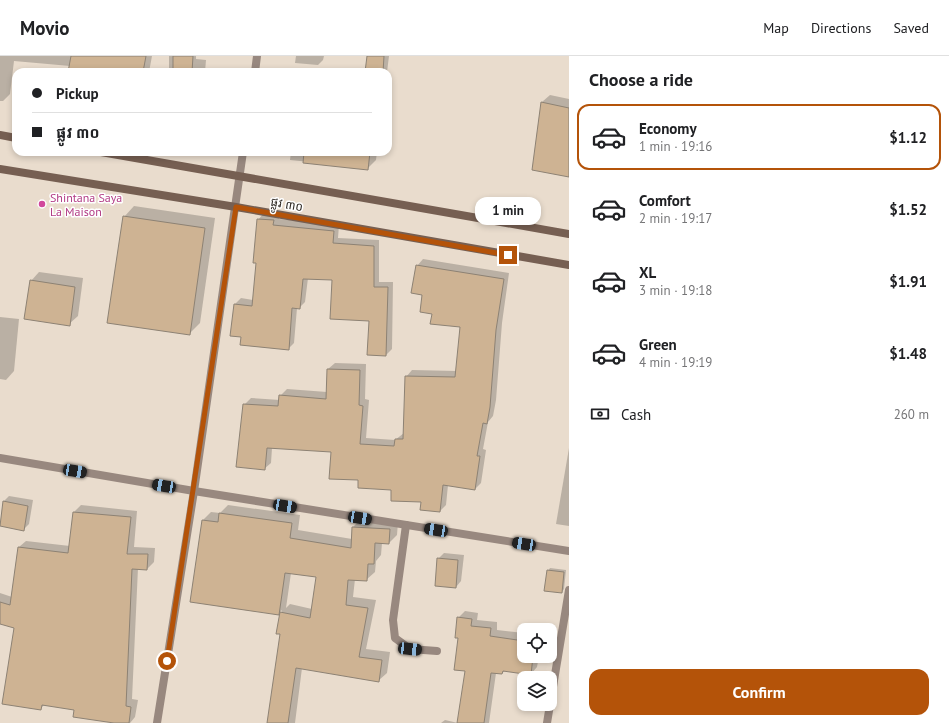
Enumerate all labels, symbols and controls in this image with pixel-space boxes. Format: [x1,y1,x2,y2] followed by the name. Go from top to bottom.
[20,16,70,40] text: Movio
[763,19,789,37] text: Map
[811,19,871,37] text: Directions
[893,19,929,37] text: Saved
[589,68,693,91] text: Choose a ride
[56,84,99,103] text: Pickup
[591,119,627,155] icon: car
[639,119,697,138] text: Economy
[56,123,100,142] text: ផ្លូវ ៣០
[889,128,927,147] text: $1.12
[639,138,712,155] text: 1 min · 19:16
[50,190,122,219] place label: Shintana Saya La Maison
[591,191,627,227] icon: car
[639,191,691,210] text: Comfort
[269,194,304,218] street label: ផ្លូវ ៣០
[475,197,541,225] callout: 1 min
[37,199,47,209] marker: Shintana Saya La Maison
[889,200,927,219] text: $1.52
[492,202,524,219] text: 1 min
[639,210,712,227] text: 2 min · 19:17
[499,246,517,264] route end
[591,263,627,299] icon: car
[639,263,656,282] text: XL
[889,272,927,291] text: $1.91
[639,282,712,299] text: 3 min · 19:18
[591,335,627,371] icon: car
[639,335,677,354] text: Green
[889,344,927,363] text: $1.48
[639,354,712,371] text: 4 min · 19:19
[589,403,611,425] icon: cash
[621,405,651,424] text: Cash
[894,406,929,423] text: 260 m
[62,463,88,479] car
[151,478,177,494] car
[272,498,298,514] car
[347,510,373,526] car
[423,522,449,538] car
[511,536,537,552] car
[517,623,557,711] map controls
[517,623,557,663] button: locate
[397,642,423,656] car
[158,652,176,670] route start
[589,669,929,715] button: Confirm
[517,671,557,711] button: layers

